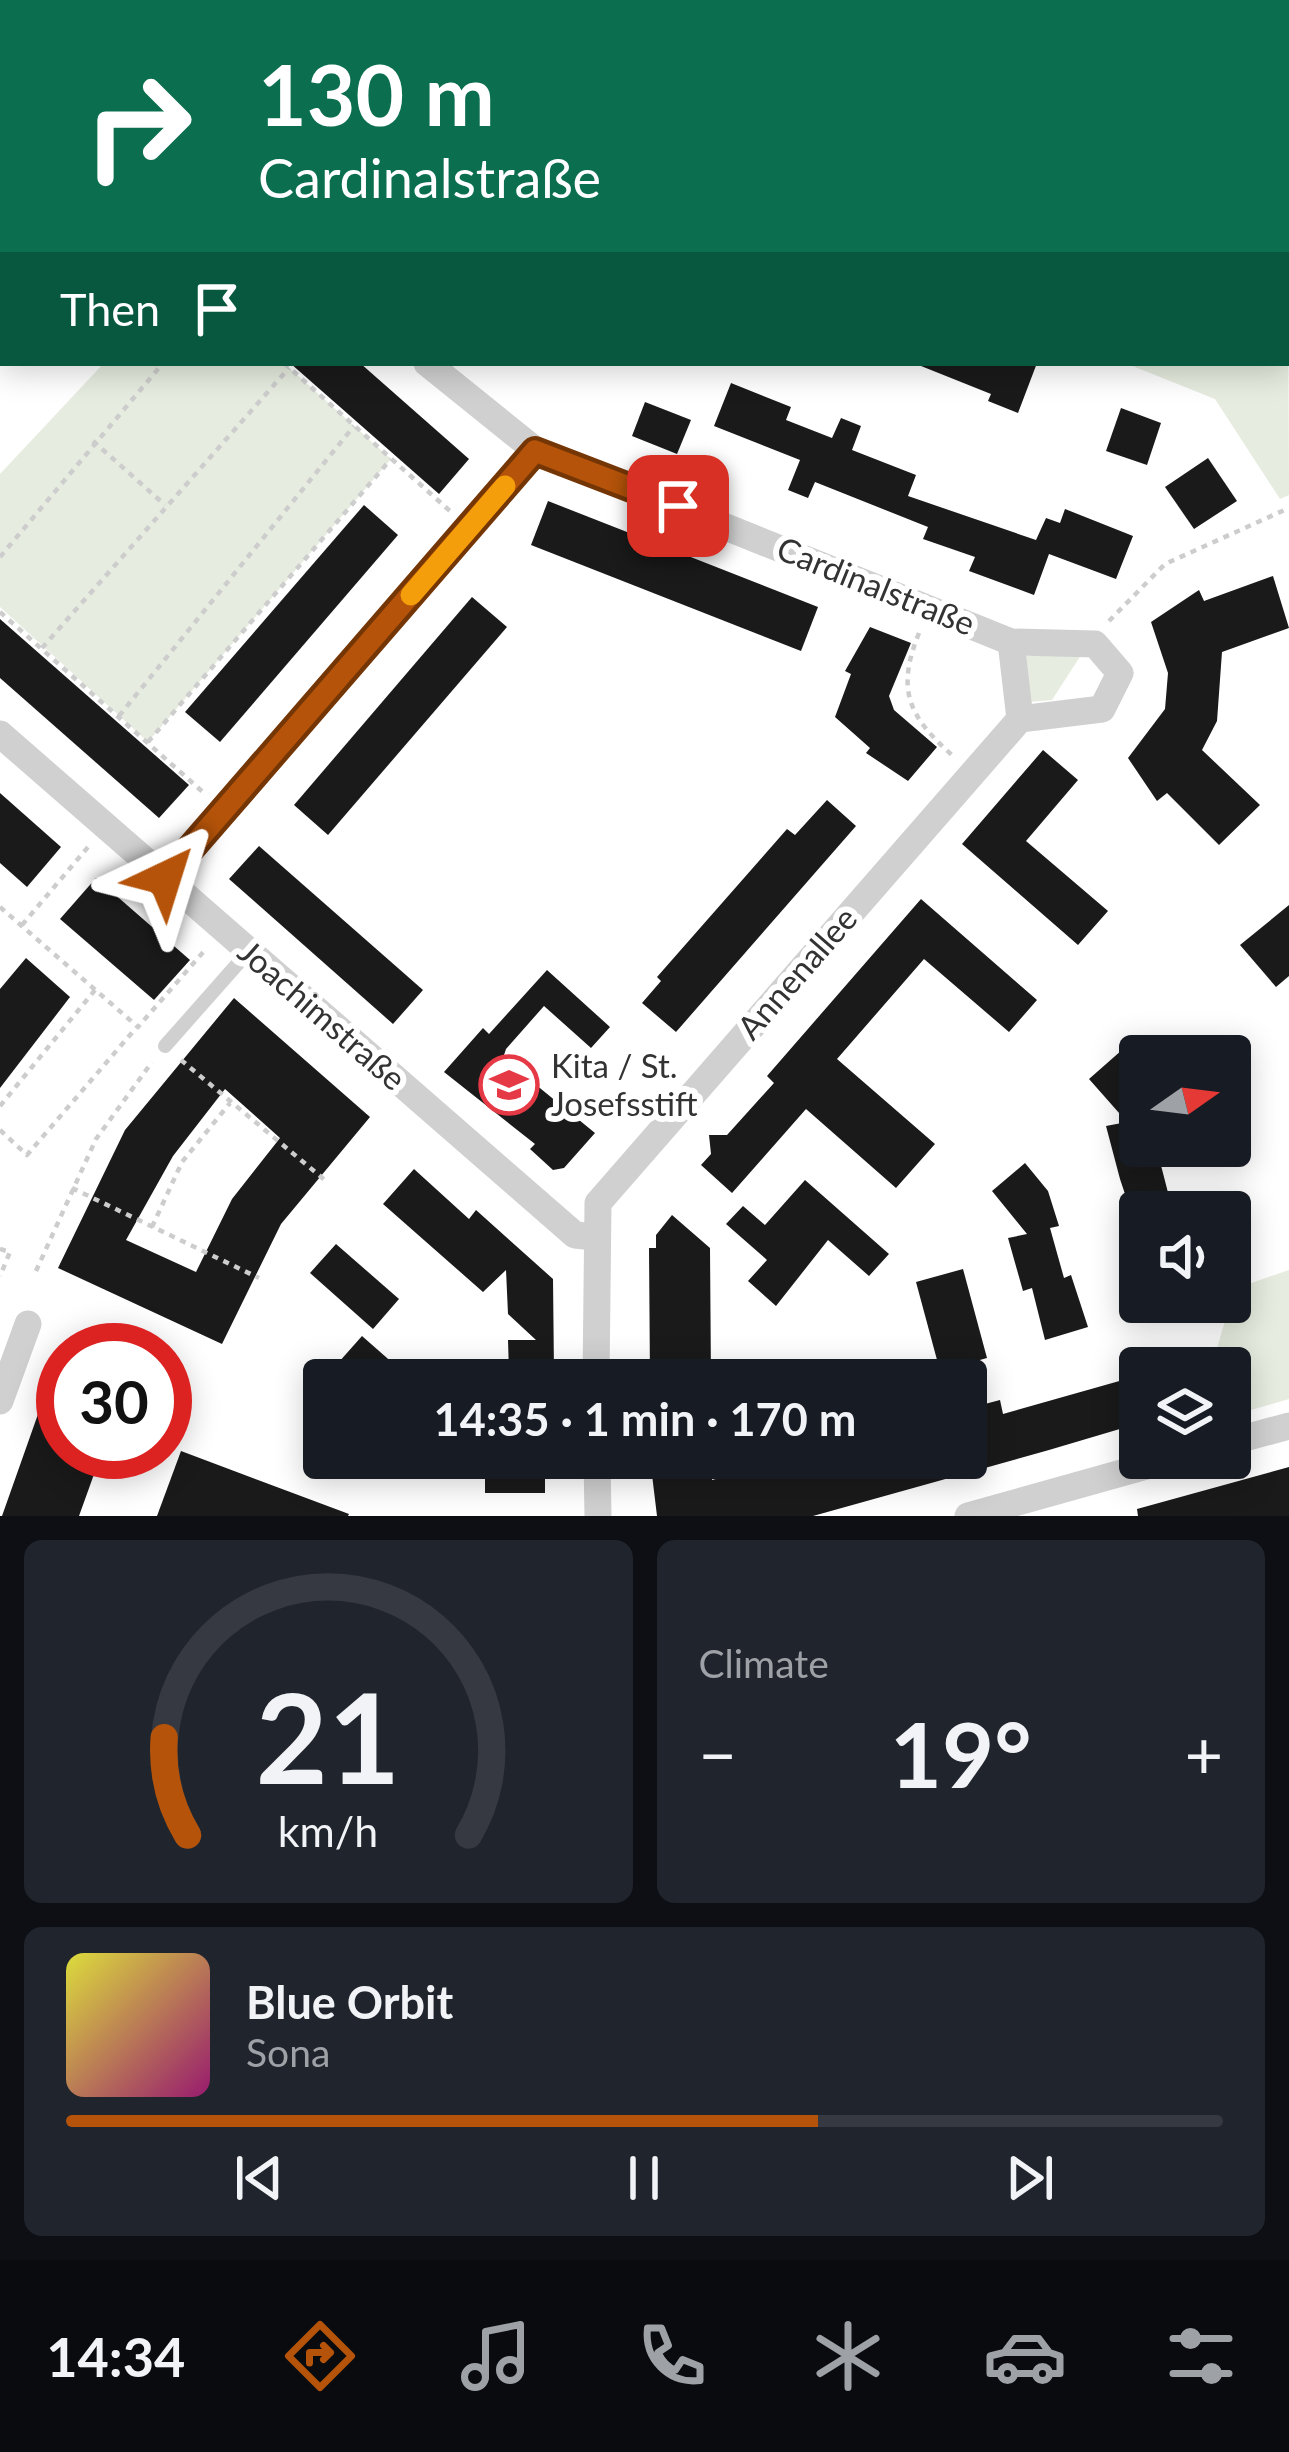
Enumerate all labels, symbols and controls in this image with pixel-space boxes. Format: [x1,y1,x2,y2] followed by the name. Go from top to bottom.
[258,43,495,144] text: 130 m
[60,48,216,204] icon: right
[258,145,601,210] text: Cardinalstraße
[184,276,250,342] icon: arrive
[60,282,160,336] text: Then
[627,455,729,557] pin
[645,473,711,539] icon: arrive
[772,527,981,643] street label: Cardinalstraße
[102,815,228,941] position arrow
[728,898,864,1047] street label: Annenallee
[231,931,414,1098] street label: Joachimstraße
[1119,1035,1251,1167] north arrow
[1119,1035,1251,1479] map controls
[551,1045,698,1123] place label: Kita / St. Josefsstift
[478,1054,540,1116] school or university icon: Kita / St. Josefsstift
[1119,1191,1251,1323] button: sound
[36,1323,192,1479] speed limit sign: 30
[1119,1347,1251,1479] button: layers
[434,1392,856,1446] text: 14:35 · 1 min · 170 m
[699,1640,829,1686] text: Climate
[256,1661,401,1811] text: 21
[890,1699,1032,1807] text: 19°
[699,1714,737,1793] text: −
[1185,1714,1223,1793] text: +
[278,1804,378,1855] text: km/h
[246,1975,453,2029] text: Blue Orbit
[246,2029,330,2075] text: Sona
[226,2145,292,2211] icon: previous
[611,2145,677,2211] icon: pause
[997,2145,1063,2211] icon: next
[278,2314,362,2398] icon: directions
[454,2314,538,2398] icon: music
[630,2314,714,2398] icon: phone
[806,2314,890,2398] icon: climate
[983,2314,1067,2398] icon: car
[1159,2314,1243,2398] icon: filters
[46,2324,185,2389] text: 14:34

